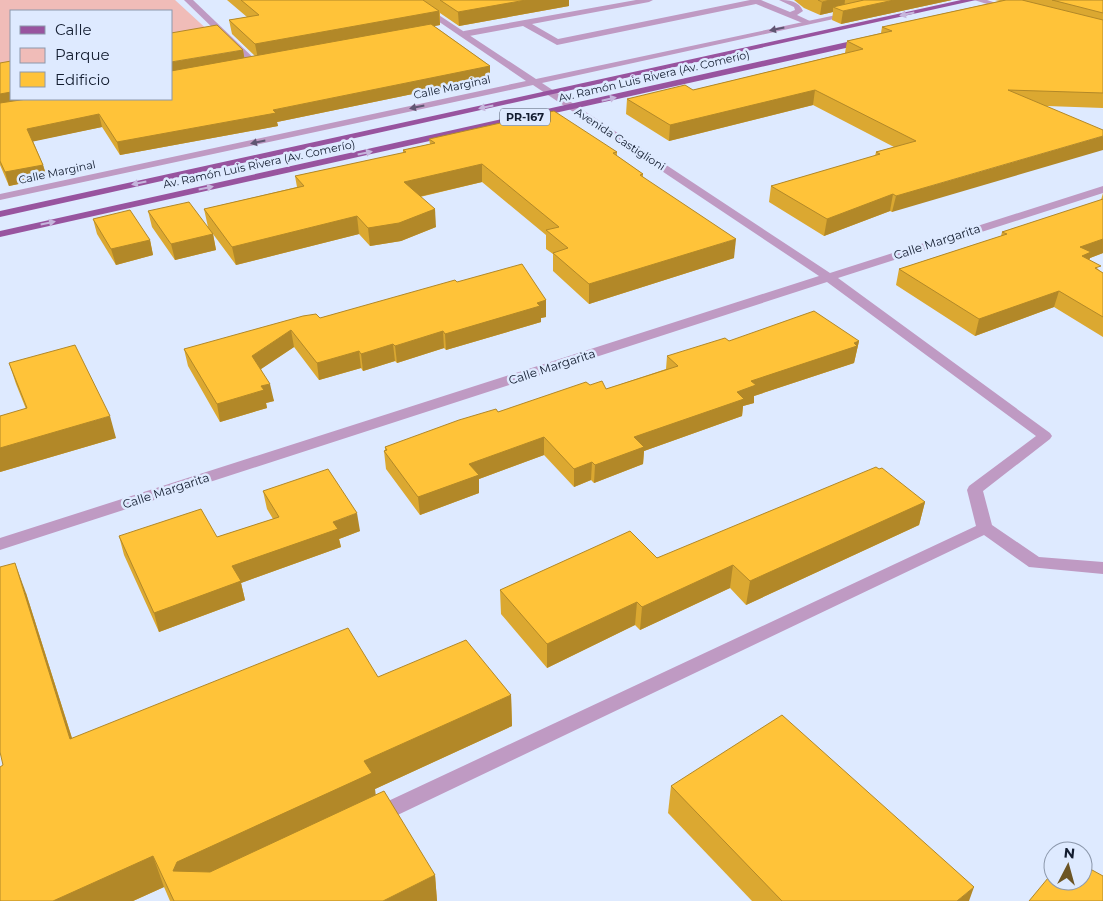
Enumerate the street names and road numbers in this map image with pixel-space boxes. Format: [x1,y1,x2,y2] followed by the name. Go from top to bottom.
[557,47,751,105] street label: Av. Ramón Luis Rivera (Av. Comerío)
[412,72,492,102] street label: Calle Marginal
[572,105,668,173] street label: Avenida Castiglioni
[500,108,550,125] road number: PR-167
[162,137,356,191] street label: Av. Ramón Luis Rivera (Av. Comerío)
[17,157,97,187] street label: Calle Marginal
[892,220,982,263] street label: Calle Margarita
[507,345,597,388] street label: Calle Margarita
[121,469,211,512] street label: Calle Margarita

